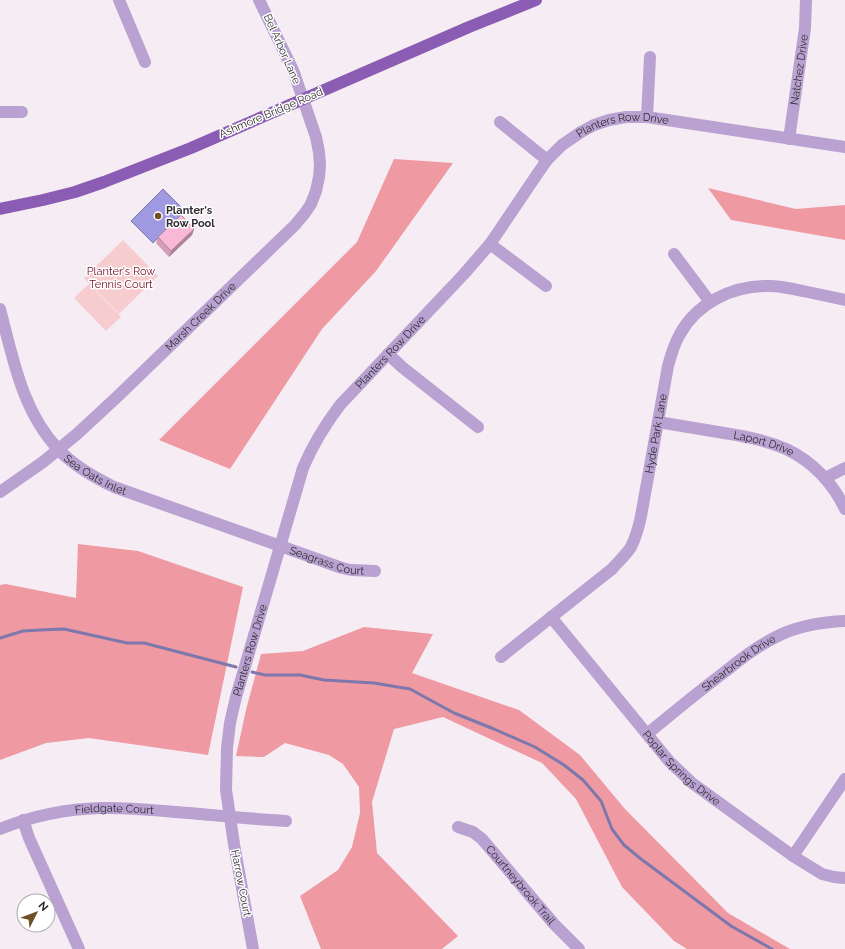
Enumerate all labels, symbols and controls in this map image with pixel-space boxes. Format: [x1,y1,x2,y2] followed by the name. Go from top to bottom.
[261,12,303,86] street label: Bel Arbor Lane
[787,33,811,106] street label: Natchez Drive
[217,85,325,141] street label: Ashmore Bridge Road
[574,111,670,140] street label: Planters Row Drive
[166,204,215,230] place label: Planter's Row Pool
[153,211,163,221] marker: Planter's Row Pool
[87,265,155,291] park label: Planter's Row Tennis Court
[162,279,239,353] street label: Marsh Creek Drive
[353,313,428,391] street label: Planters Row Drive
[642,392,669,475] street label: Hyde Park Lane
[733,428,797,459] street label: Laport Drive
[61,451,129,498] street label: Sea Oats Inlet
[288,543,365,577] street label: Seagrass Court
[230,602,269,698] street label: Planters Row Drive
[699,632,778,694] street label: Shearbrook Drive
[640,728,723,808] street label: Poplar Springs Drive
[74,801,155,817] street label: Fieldgate Court
[483,842,558,927] street label: Courtneybrook Trail
[228,849,254,918] street label: Harrow Court
[16,893,56,933] north arrow
[35,899,51,914] text: N

